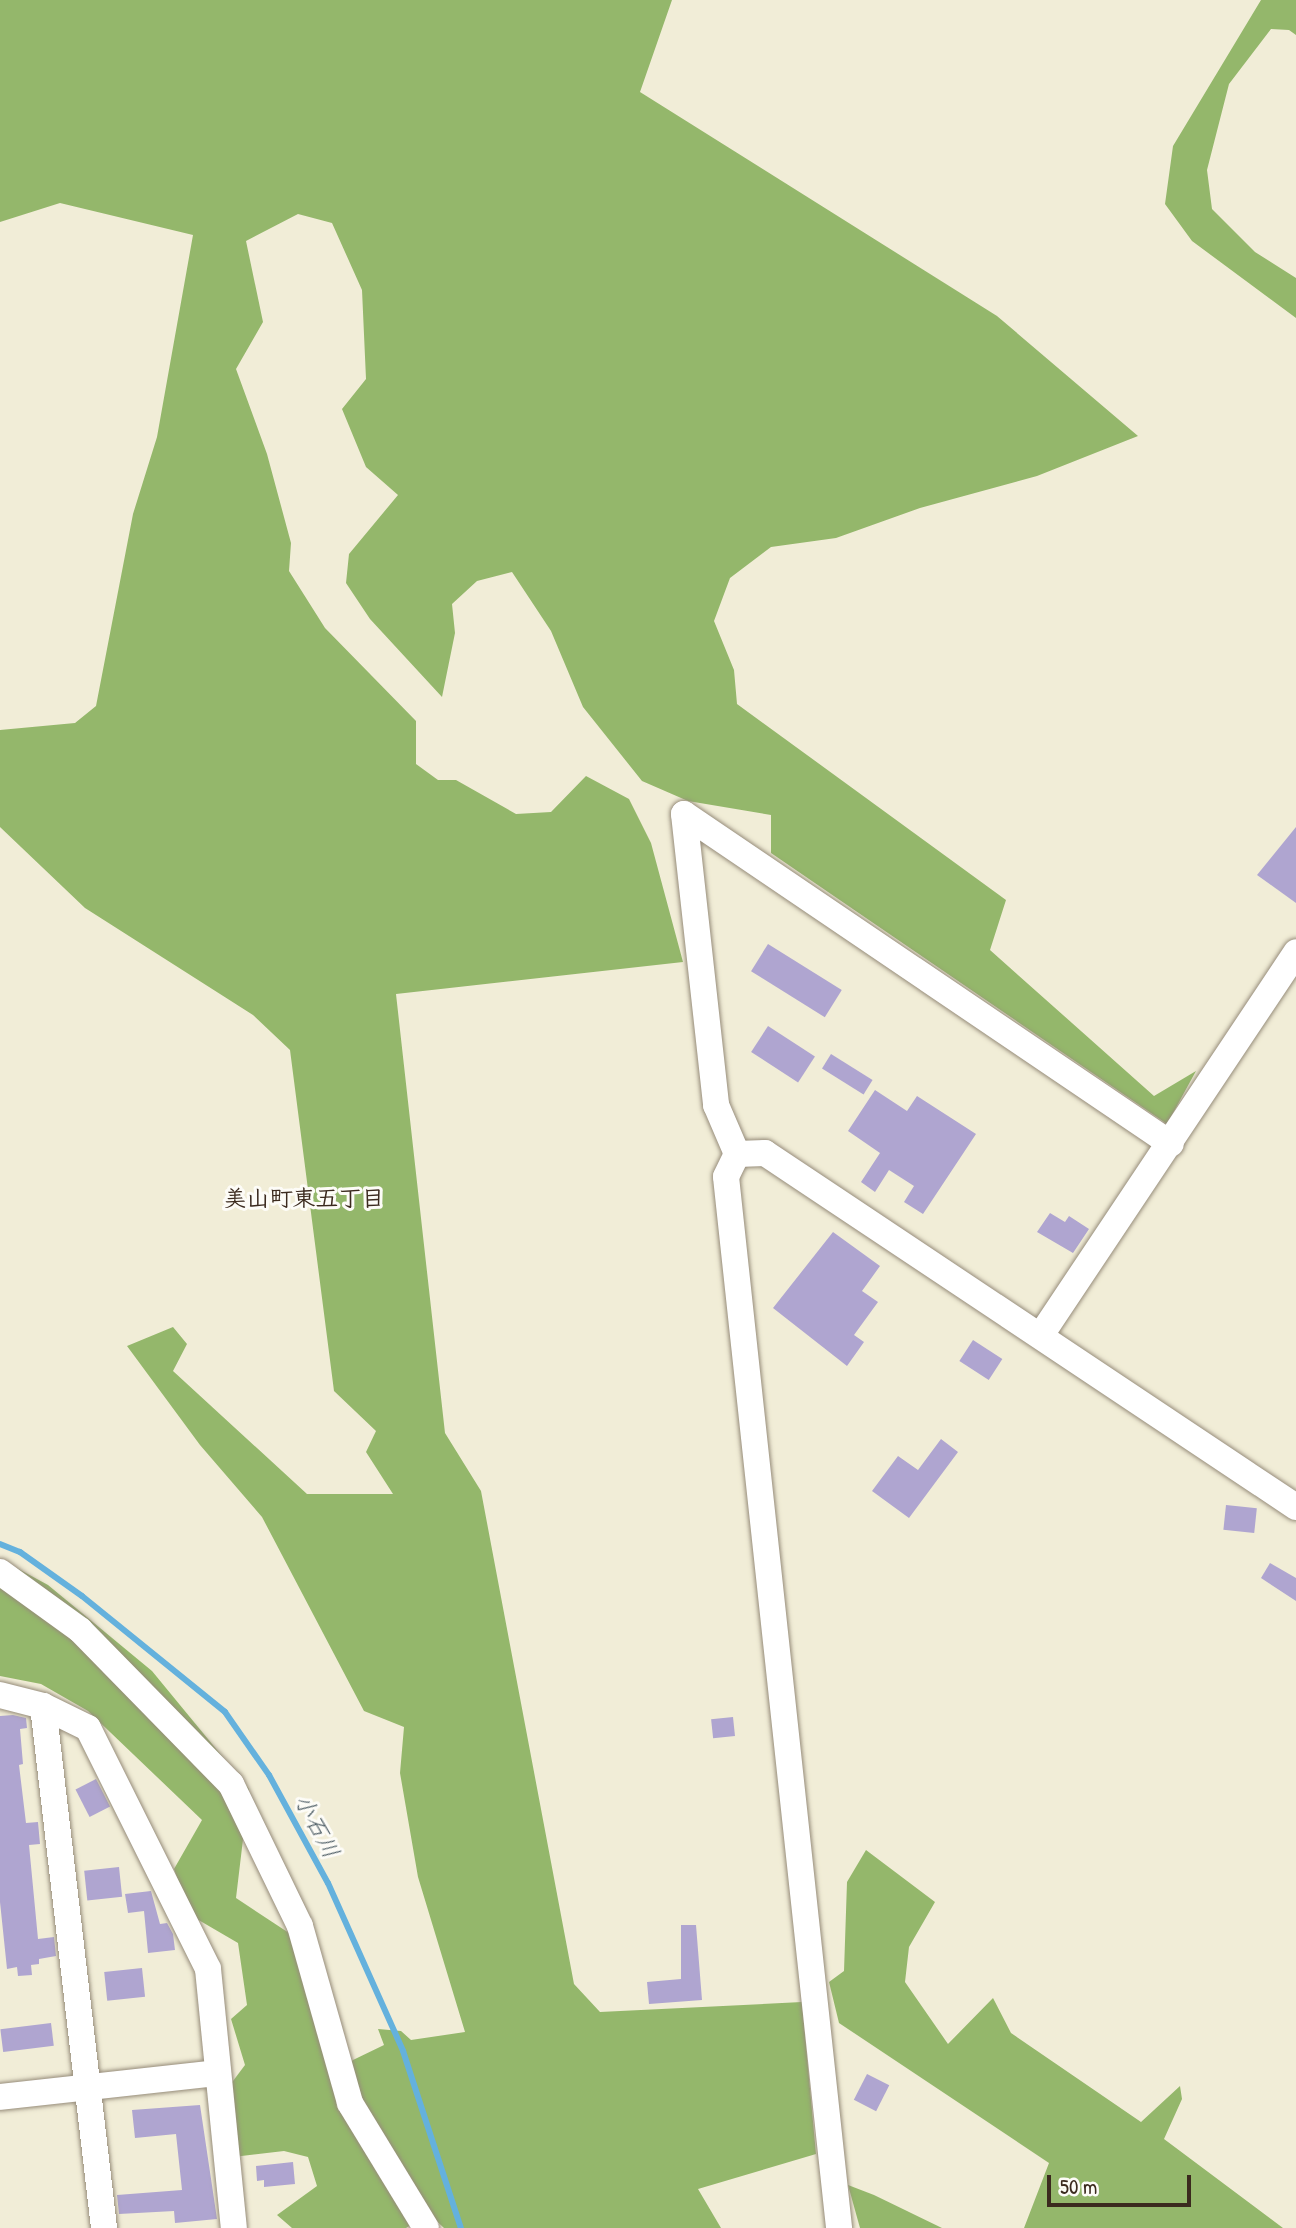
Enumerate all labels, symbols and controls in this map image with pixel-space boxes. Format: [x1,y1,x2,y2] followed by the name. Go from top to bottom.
[224,1184,384,1212] district label: 美山町東五丁目
[289,1789,345,1863] water label: 小石川
[1051,2162,1194,2206] scale bar
[1060,2172,1097,2201] text: 50 m

